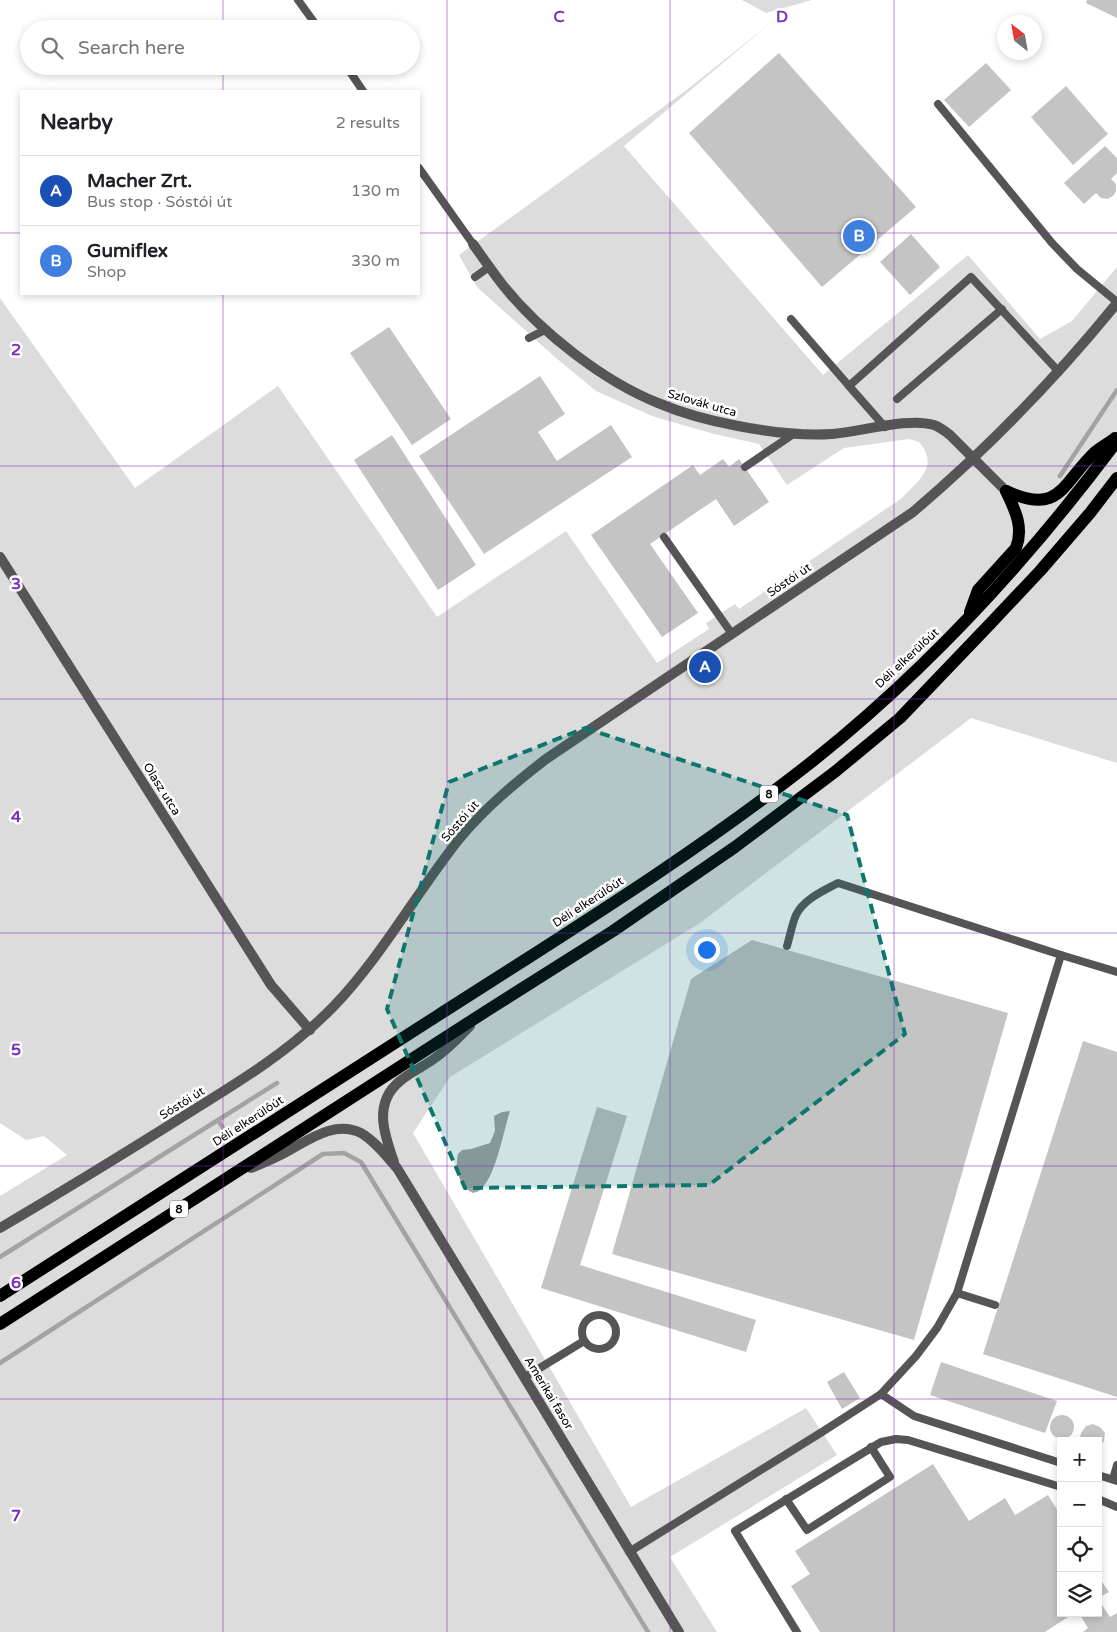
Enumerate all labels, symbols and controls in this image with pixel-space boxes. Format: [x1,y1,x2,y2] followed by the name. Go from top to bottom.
[553,7,565,27] text: C
[776,7,788,27] text: D
[997,15,1042,60] north arrow
[20,20,420,75] search box
[38,34,66,62] icon: search
[78,37,185,59] text: Search here
[40,110,113,135] text: Nearby
[336,113,400,133] text: 2 results
[87,170,192,192] text: Macher Zrt.
[50,181,62,201] text: A
[351,181,400,201] text: 130 m
[87,192,232,212] text: Bus stop · Sóstói út
[843,217,875,255] pin: B
[87,240,168,262] text: Gumiflex
[50,251,62,271] text: B
[351,251,400,271] text: 330 m
[87,262,126,282] text: Shop
[11,340,21,360] text: 2
[666,386,738,420] street label: Szlovák utca
[764,560,814,600] street label: Sóstói út
[11,574,21,594] text: 3
[872,625,942,691] street label: Déli elkerülőút
[689,648,721,686] pin: A
[140,760,184,818] street label: Olasz utca
[760,786,778,802] road number: 8
[438,797,482,845] street label: Sóstói út
[11,807,21,827] text: 4
[550,874,626,930] street label: Déli elkerülőút
[694,937,720,963] your location
[11,1040,21,1060] text: 5
[157,1084,207,1122] street label: Sóstói út
[210,1093,286,1149] street label: Déli elkerülőút
[170,1200,188,1218] road number: 8
[11,1273,21,1293] text: 6
[522,1354,576,1432] street label: Amerikai fasor
[1057,1437,1102,1617] map controls
[1057,1437,1102,1482] button: +
[1057,1482,1102,1527] button: −
[11,1506,21,1526] text: 7
[1057,1527,1102,1572] button: locate
[1057,1572,1102,1617] button: layers

